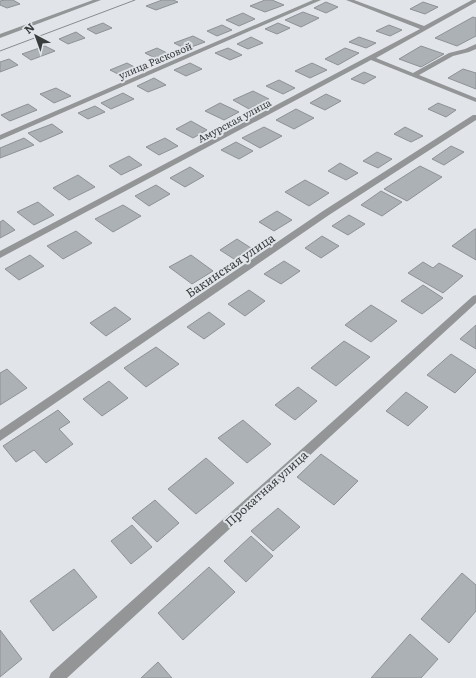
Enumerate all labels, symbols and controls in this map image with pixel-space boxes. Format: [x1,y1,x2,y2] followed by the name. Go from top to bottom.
[16,16,56,56] north arrow
[20,19,38,37] text: N
[116,38,194,82] street label: улица Расковой
[195,94,274,146] street label: Амурская улица
[182,228,279,302] street label: Бакинская улица
[221,445,312,530] street label: Прокатная улица

